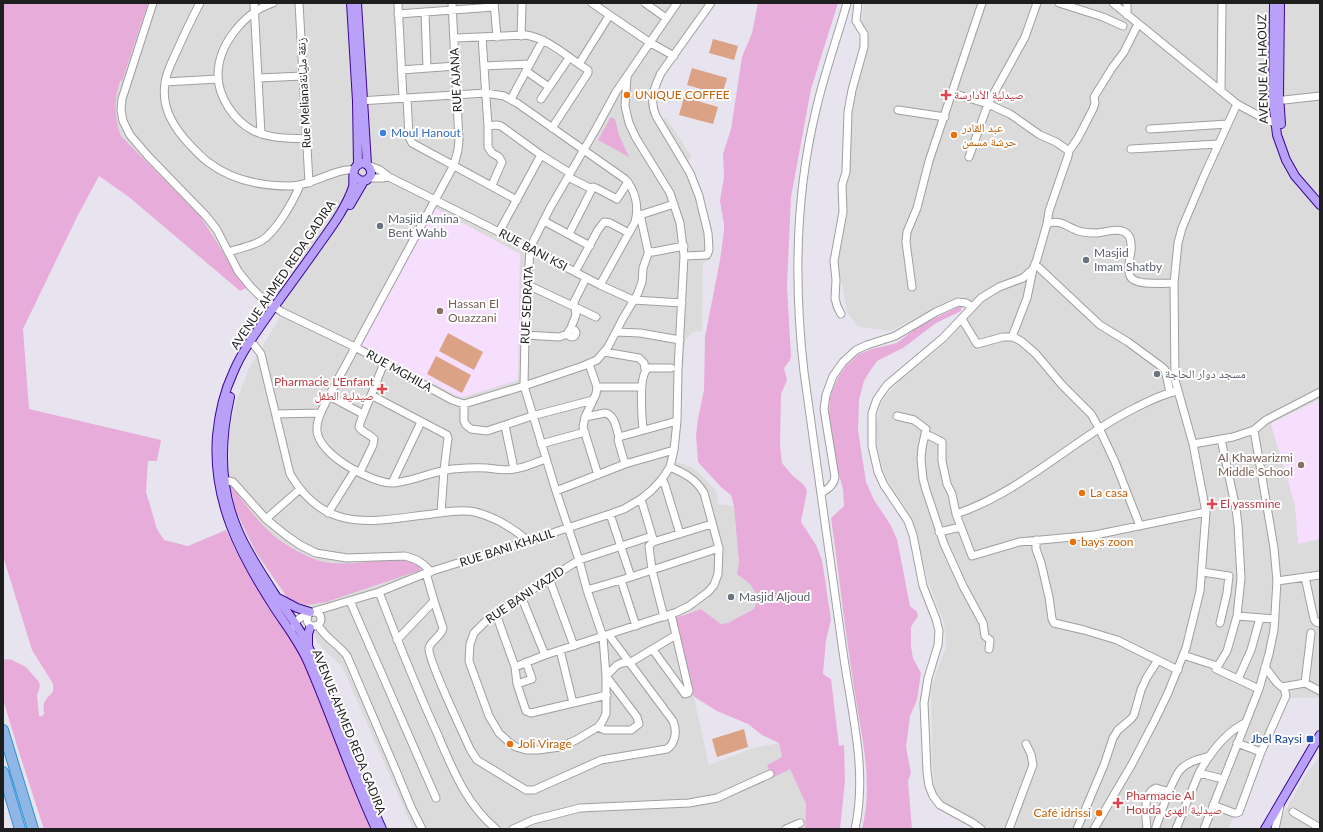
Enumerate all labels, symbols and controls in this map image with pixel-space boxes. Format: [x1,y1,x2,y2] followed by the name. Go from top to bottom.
[1254,14,1271,124] street label: AVENUE AL HAOUZ
[293,37,314,149] street label: Rue Melianaزنقة مليانة
[446,47,465,113] street label: RUE AJANA
[635,87,730,102] place label: UNIQUE COFFEE
[954,87,1024,102] place label: صيدلية الأدارسة
[622,90,632,100] marker: UNIQUE COFFEE
[941,90,951,100] marker: صيدلية الأدارسة
[961,120,1017,149] place label: عبد القادر حرشة مسمن
[391,125,461,140] place label: Moul Hanout
[378,128,388,138] marker: Moul Hanout
[949,130,959,140] marker: عبد القادر حرشة مسمن
[227,197,339,352] street label: AVENUE AHMED REDA GADIRA
[388,211,459,240] place label: Masjid Amina Bent Wahb
[375,221,385,231] marker: Masjid Amina Bent Wahb
[496,225,570,274] street label: RUE BANI KSI
[1094,245,1163,274] place label: Masjid Imam Shatby
[1081,255,1091,265] marker: Masjid Imam Shatby
[517,265,536,344] street label: RUE SEDRATA
[448,296,499,325] place label: Hassan El Ouazzani
[435,306,445,316] marker: Hassan El Ouazzani
[364,346,436,395] street label: RUE MGHILA
[1165,366,1246,381] place label: مسجد دوار الحاجة
[1152,369,1162,379] marker: مسجد دوار الحاجة
[274,374,375,403] place label: Pharmacie L'Enfant صيدلية الطفل
[377,384,387,394] marker: Pharmacie L'Enfant صيدلية الطفل
[1218,450,1293,479] place label: Al Khawarizmi Middle School
[1296,460,1306,470] marker: Al Khawarizmi Middle School
[1090,485,1128,500] place label: La casa
[1077,488,1087,498] marker: La casa
[1220,496,1281,511] place label: El yassmine
[1207,499,1217,509] marker: El yassmine
[458,525,556,570] street label: RUE BANI KHALIL
[1081,534,1134,549] place label: bays zoon
[1068,537,1078,547] marker: bays zoon
[483,563,567,626] street label: RUE BANI YAZID
[739,589,810,604] place label: Masjid Aljoud
[726,592,736,602] marker: Masjid Aljoud
[309,647,390,817] street label: AVENUE AHMED REDA GADIRA
[1251,731,1302,746] place label: Jbel Raysi
[1305,734,1315,744] marker: Jbel Raysi
[518,736,572,751] place label: Joli Virage
[505,739,515,749] marker: Joli Virage
[1126,788,1222,817] place label: Pharmacie Al Houda صيدلية الهدى
[1113,798,1123,808] marker: Pharmacie Al Houda صيدلية الهدى
[1034,805,1091,820] place label: Café idrissi
[1094,808,1104,818] marker: Café idrissi

